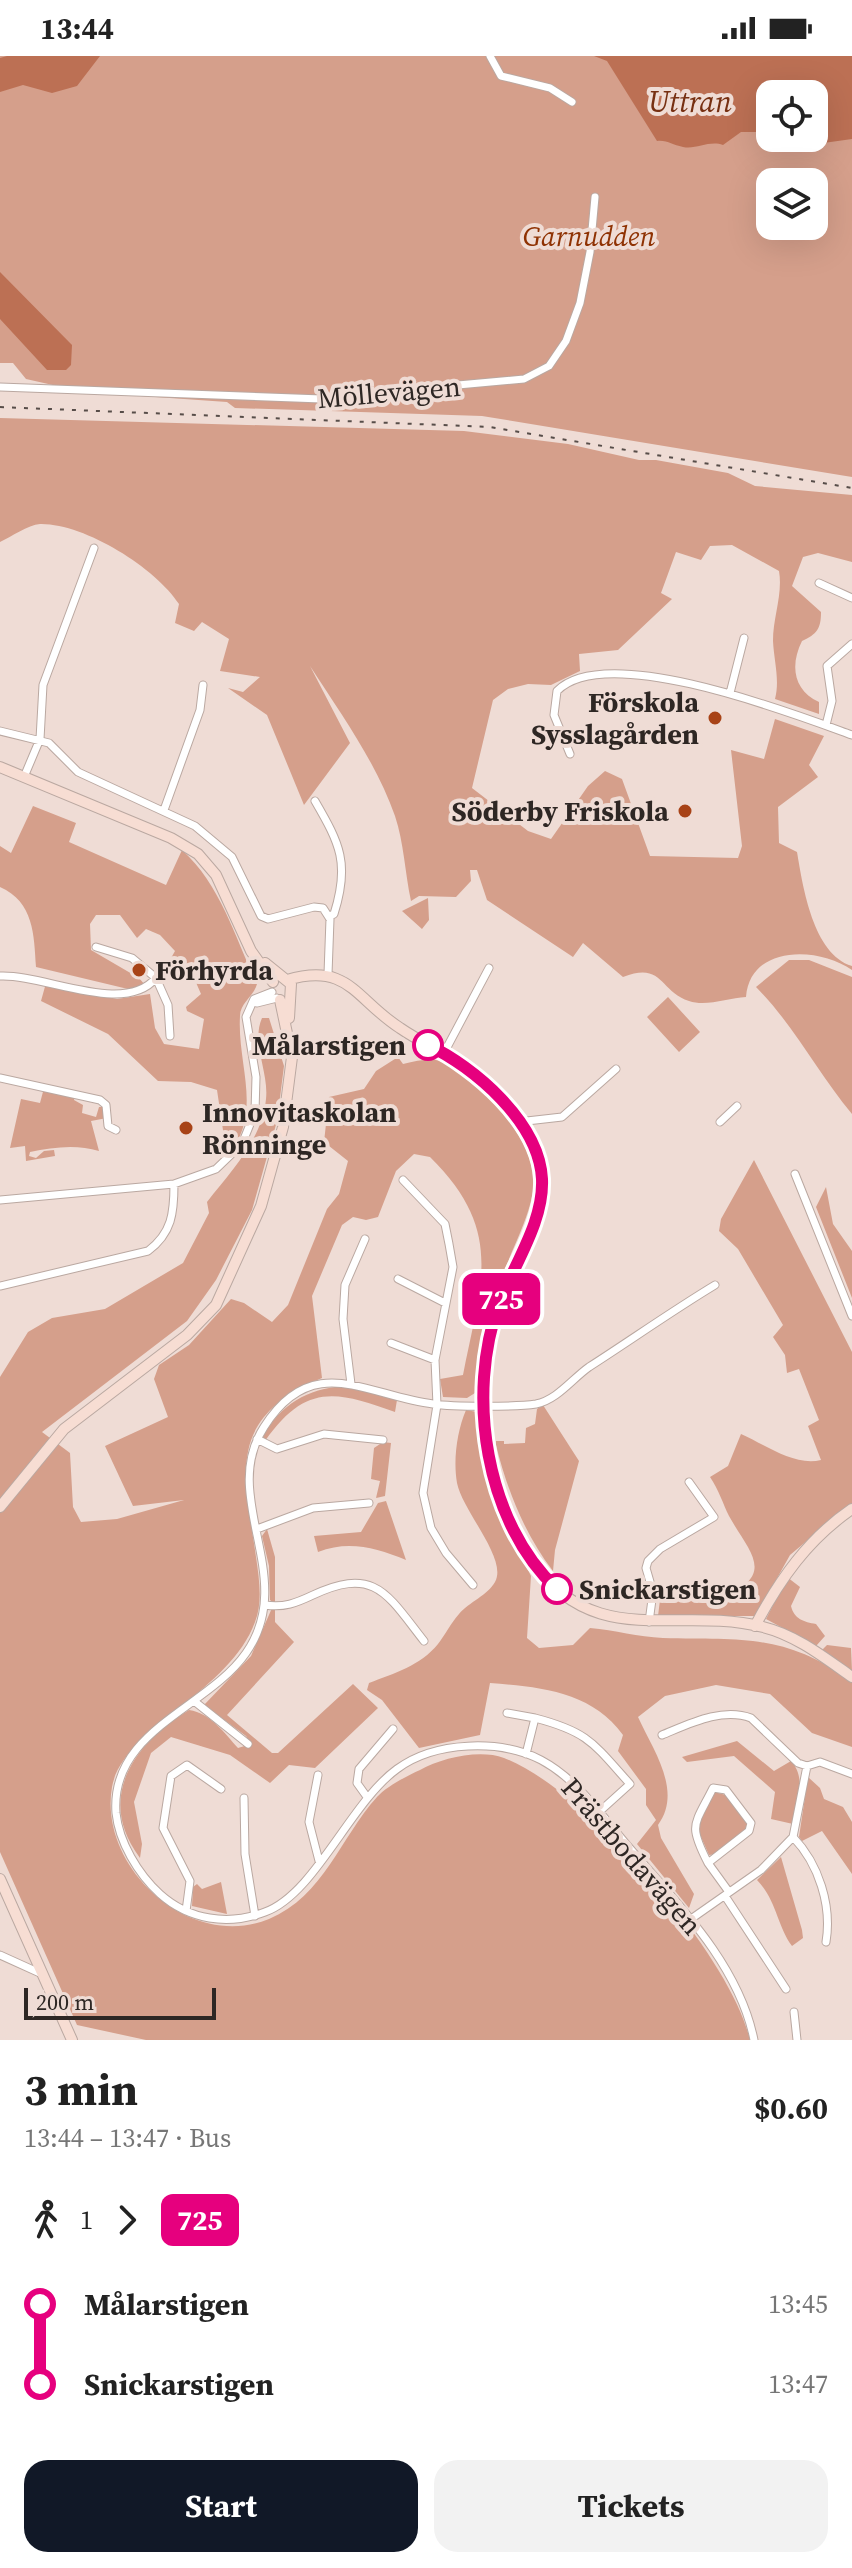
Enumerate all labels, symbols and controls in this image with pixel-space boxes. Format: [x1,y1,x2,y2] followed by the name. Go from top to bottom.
[40,8,114,49] text: 13:44
[756,80,828,240] map controls
[756,80,828,152] button: locate
[648,81,732,122] water label: Uttran
[756,168,828,240] button: layers
[523,217,655,255] park label: Garnudden
[316,367,462,417] street label: Möllevägen
[531,683,699,753] place label: Förskola Sysslagården
[706,709,724,727] marker: Förskola Sysslagården
[452,792,669,830] place label: Söderby Friskola
[676,802,694,820] marker: Söderby Friskola
[155,951,273,989] place label: Förhyrda
[130,961,148,979] marker: Förhyrda
[252,1026,406,1064] place label: Målarstigen
[413,1030,443,1060] marker: Målarstigen
[202,1093,397,1163] place label: Innovitaskolan Rönninge
[177,1119,195,1137] marker: Innovitaskolan Rönninge
[455,1273,547,1325] line badge: 725
[478,1280,524,1318] text: 725
[579,1570,756,1608] place label: Snickarstigen
[542,1574,572,1604] marker: Snickarstigen
[553,1769,711,1943] street label: Prästbodavägen
[24,1984,216,2020] scale bar
[36,1987,94,2017] text: 200 m
[24,2059,138,2120] text: 3 min
[754,2088,828,2129] text: $0.60
[24,2120,231,2156] text: 13:44 – 13:47 · Bus
[24,2198,68,2242] icon: walk
[105,2198,149,2242] icon: forward
[177,2201,223,2239] text: 725
[80,2202,93,2238] text: 1
[84,2284,249,2325] text: Målarstigen
[768,2286,828,2322] text: 13:45
[84,2364,274,2405] text: Snickarstigen
[768,2366,828,2402] text: 13:47
[24,2460,418,2552] button: Start
[434,2460,828,2552] button: Tickets

